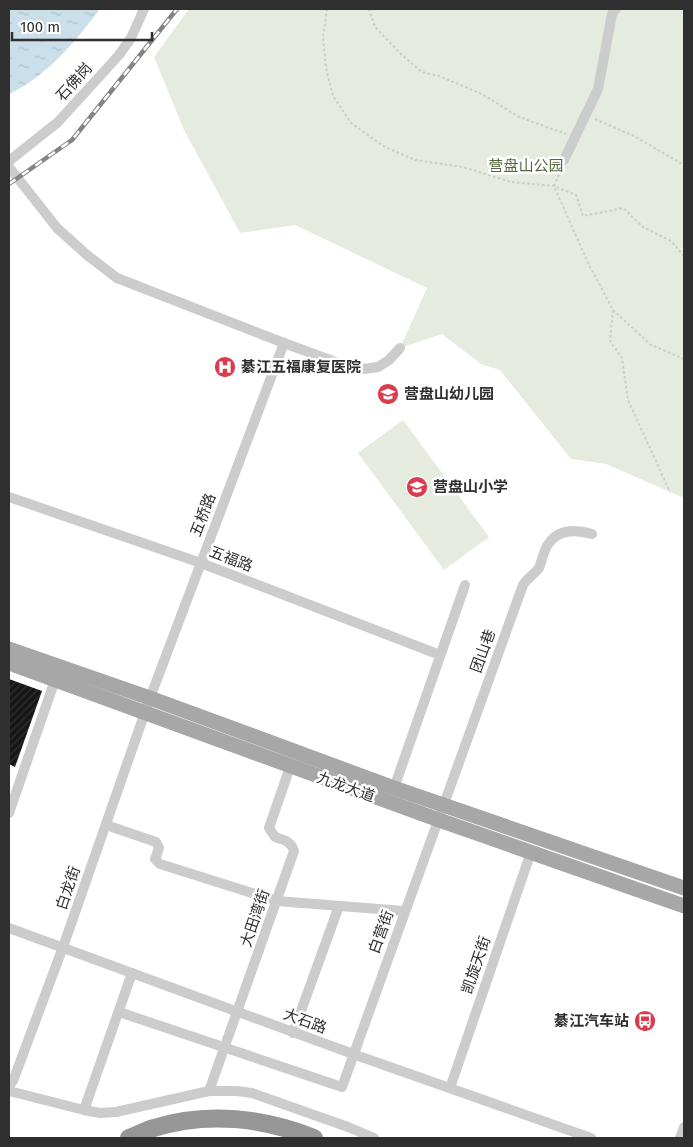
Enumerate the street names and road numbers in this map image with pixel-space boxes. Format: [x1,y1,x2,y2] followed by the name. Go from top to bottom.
[52,59,96,105] street label: 石佛岗
[187,491,219,539] street label: 五桥路
[207,543,255,575] street label: 五福路
[467,627,499,675] street label: 团山巷
[315,768,377,806] street label: 九龙大道
[52,864,84,912] street label: 白龙街
[237,887,273,949] street label: 大田湾街
[365,908,397,956] street label: 白营街
[458,934,494,996] street label: 凯旋天街
[281,1005,329,1037] street label: 大石路

